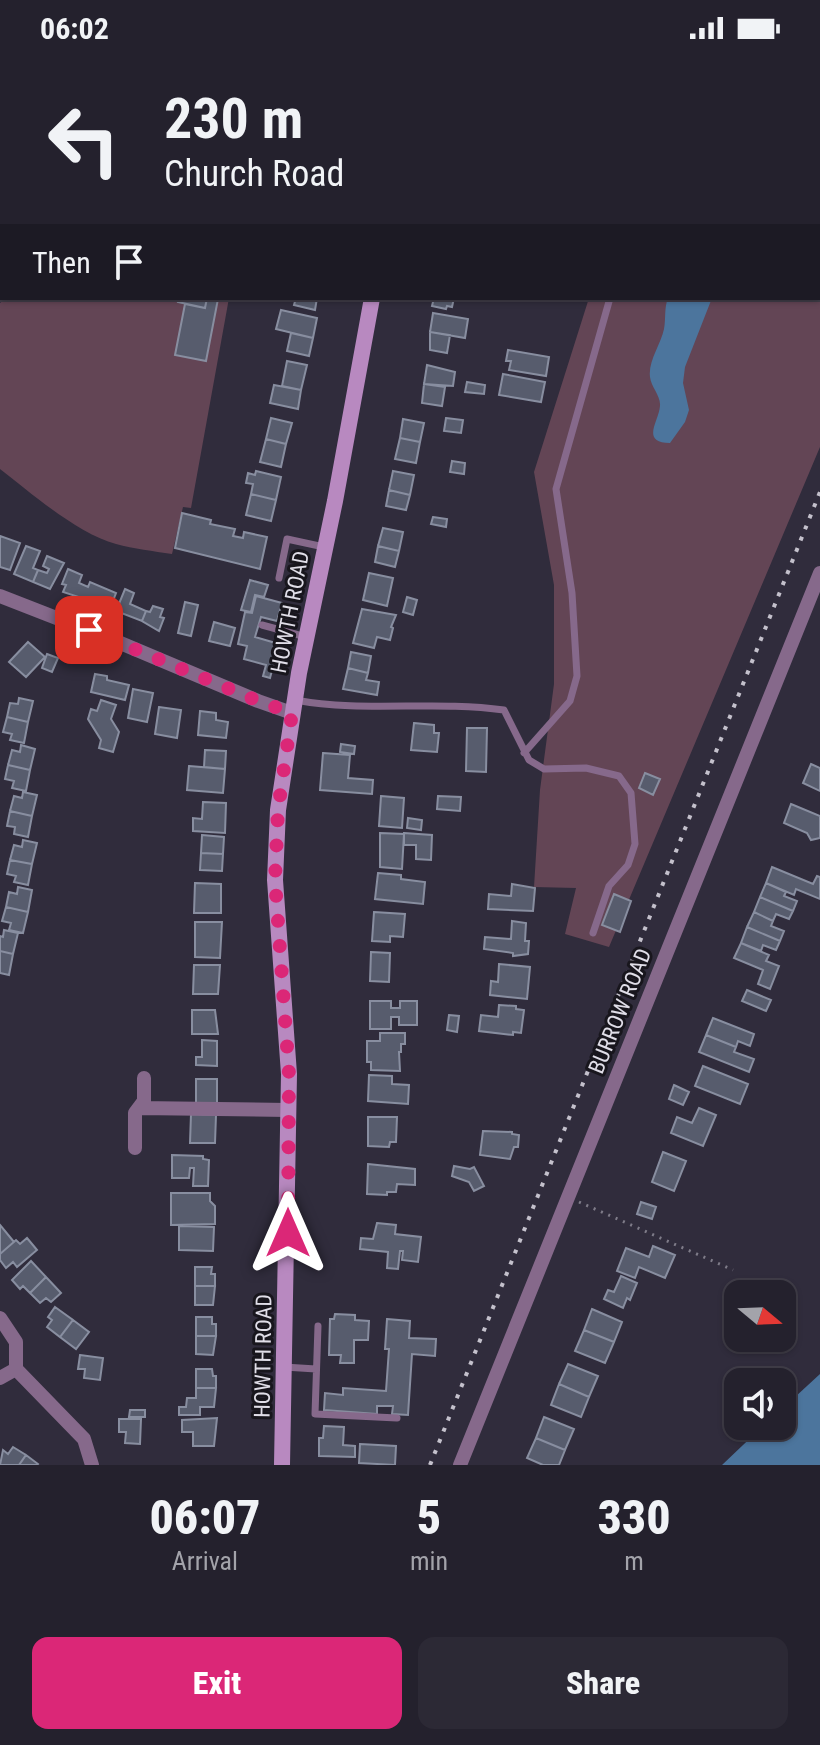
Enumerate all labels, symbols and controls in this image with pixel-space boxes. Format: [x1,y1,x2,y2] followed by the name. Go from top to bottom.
[40,11,109,46] text: 06:02
[164,86,303,152] text: 230 m
[32,88,136,192] icon: left
[164,153,344,195] text: Church Road
[107,240,151,284] icon: arrive
[32,245,91,280] text: Then
[266,549,314,675] street label: HOWTH ROAD
[55,596,123,664] pin
[67,608,111,652] icon: arrive
[584,945,656,1077] street label: BURROW ROAD
[246,1191,330,1275] position arrow
[724,1280,796,1352] north arrow
[724,1280,796,1440] map controls
[249,1294,277,1418] street label: HOWTH ROAD
[724,1368,796,1440] button: sound
[149,1489,261,1546] text: 06:07
[417,1489,441,1546] text: 5
[597,1489,671,1546] text: 330
[172,1546,238,1576] text: Arrival
[410,1546,448,1576] text: min
[624,1546,644,1576] text: m
[32,1637,402,1729] button: Exit
[418,1637,788,1729] button: Share

